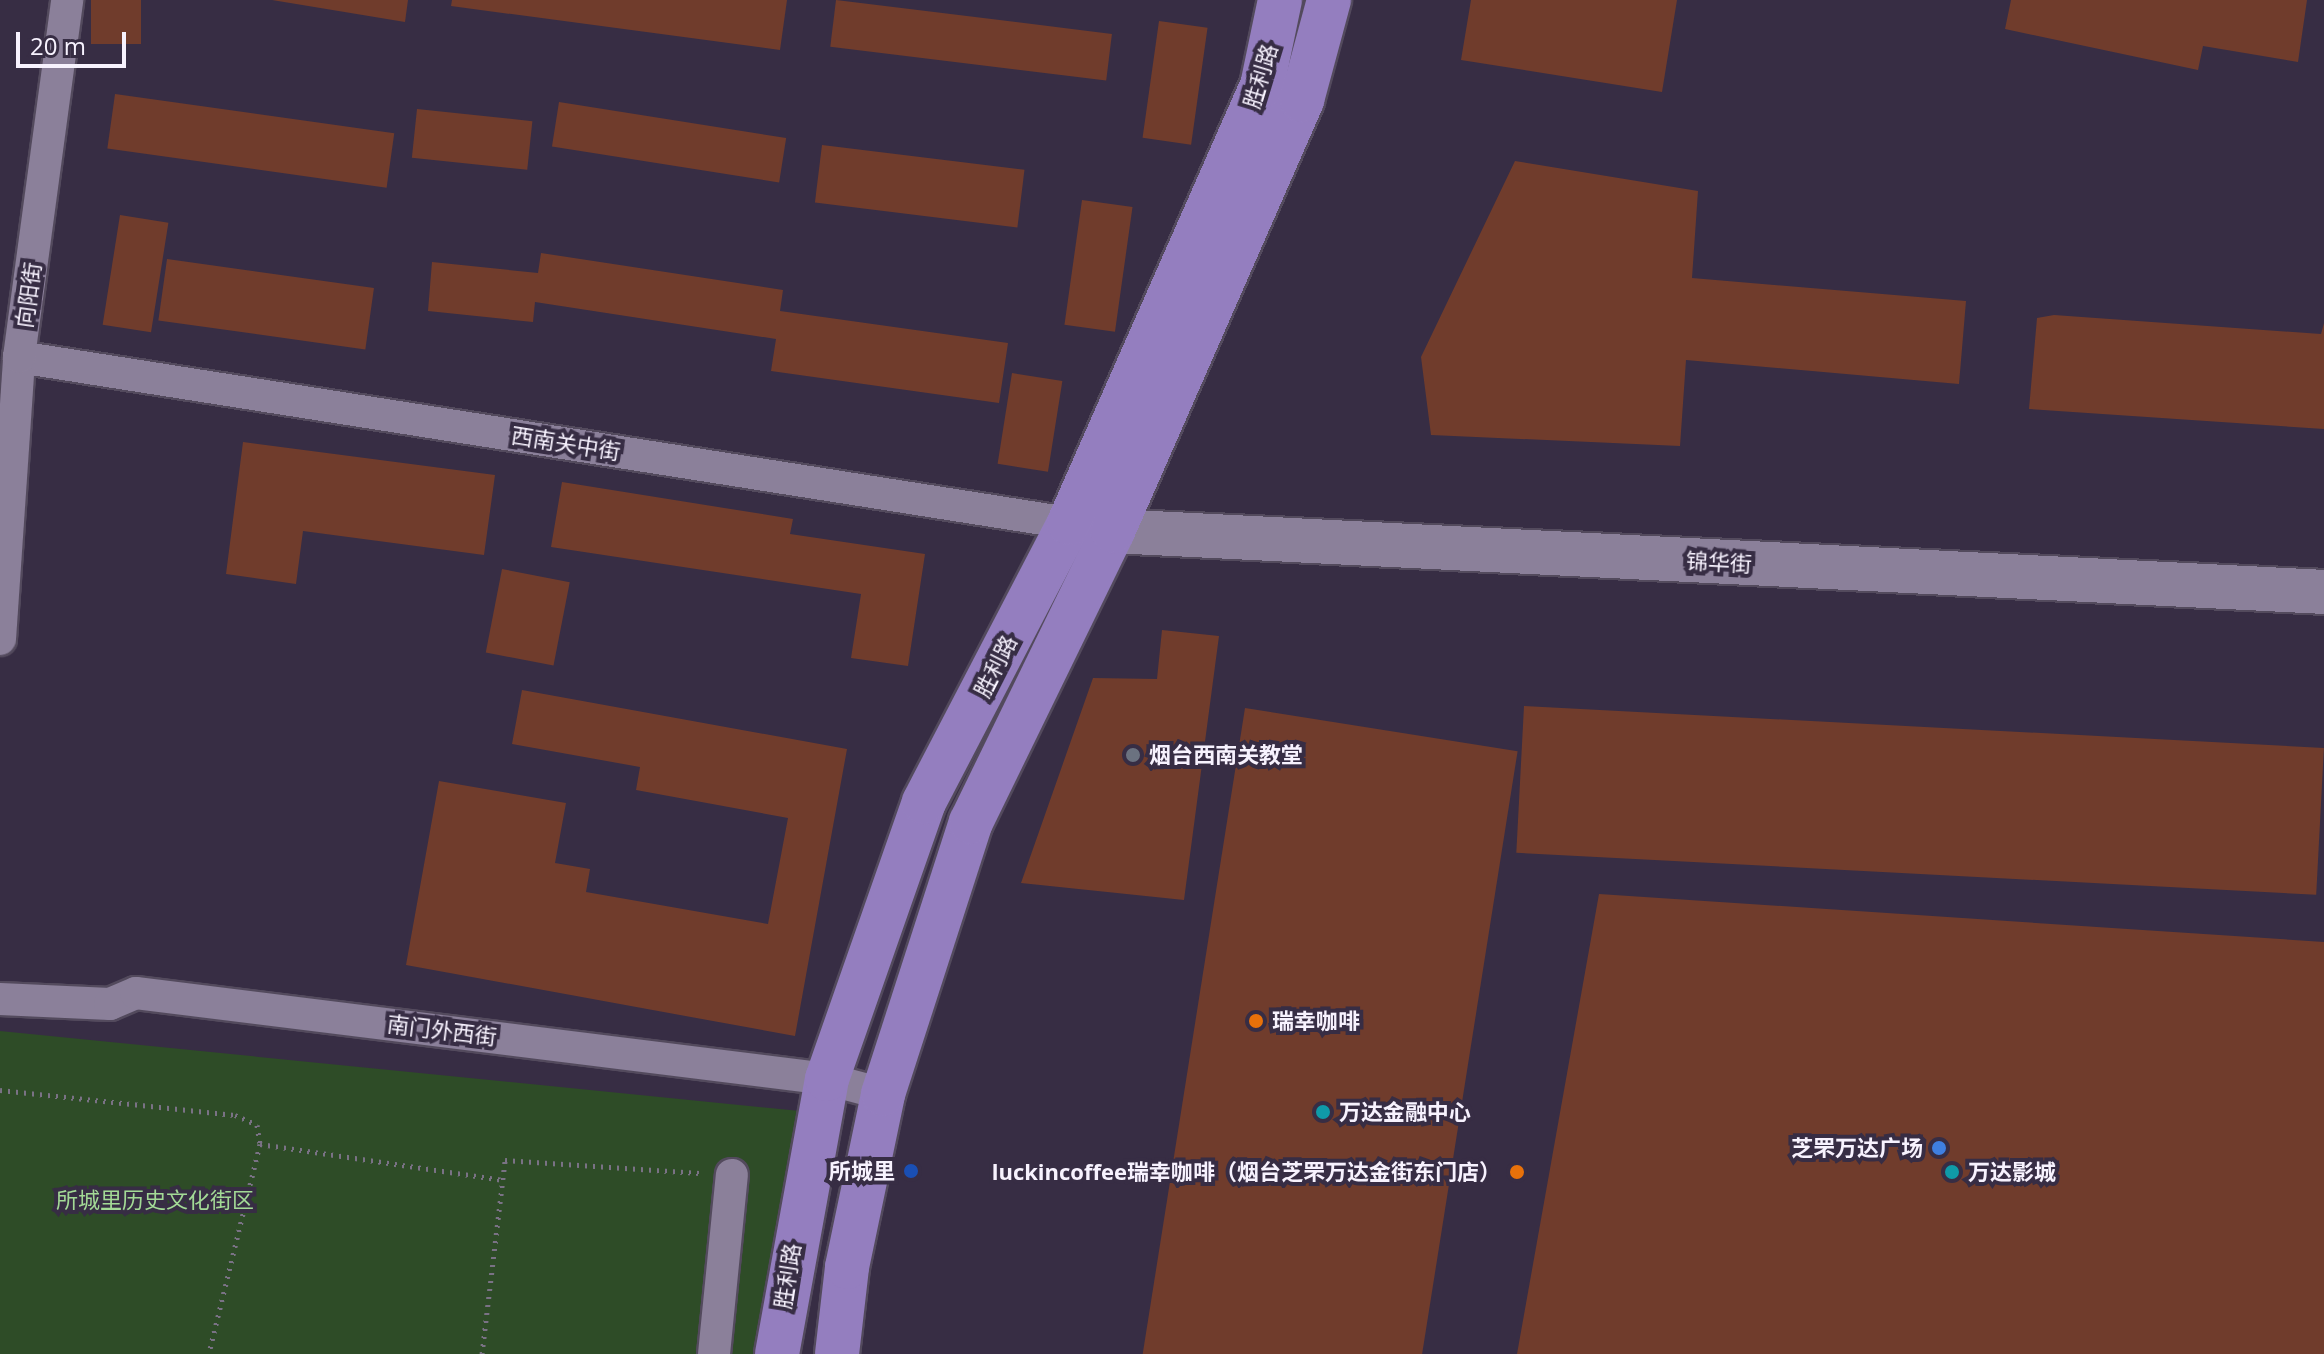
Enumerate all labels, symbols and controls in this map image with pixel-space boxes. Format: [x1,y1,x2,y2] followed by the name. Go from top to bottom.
[20,16,130,66] scale bar
[30,29,86,62] text: 20 m
[1238,41,1282,111] street label: 胜利路
[10,260,46,330] street label: 向阳街
[510,421,622,465] street label: 西南关中街
[1685,547,1753,577] street label: 锦华街
[968,631,1022,701] street label: 胜利路
[1149,742,1303,768] place label: 烟台西南关教堂
[1124,746,1142,764] marker: 烟台西南关教堂
[1272,1008,1360,1034] place label: 瑞幸咖啡
[386,1010,498,1050] street label: 南门外西街
[1247,1012,1265,1030] marker: 瑞幸咖啡
[1339,1099,1471,1125] place label: 万达金融中心
[1314,1103,1332,1121] marker: 万达金融中心
[1791,1135,1923,1161] place label: 芝罘万达广场
[1930,1139,1948,1157] marker: 芝罘万达广场
[829,1158,895,1184] place label: 所城里
[992,1159,1501,1185] place label: luckincoffee瑞幸咖啡（烟台芝罘万达金街东门店）
[1968,1159,2056,1185] place label: 万达影城
[902,1162,920,1180] marker: 所城里
[1508,1163,1526,1181] marker: luckincoffee瑞幸咖啡（烟台芝罘万达金街东门店）
[1943,1163,1961,1181] marker: 万达影城
[56,1187,254,1213] park label: 所城里历史文化街区
[769,1241,805,1311] street label: 胜利路

